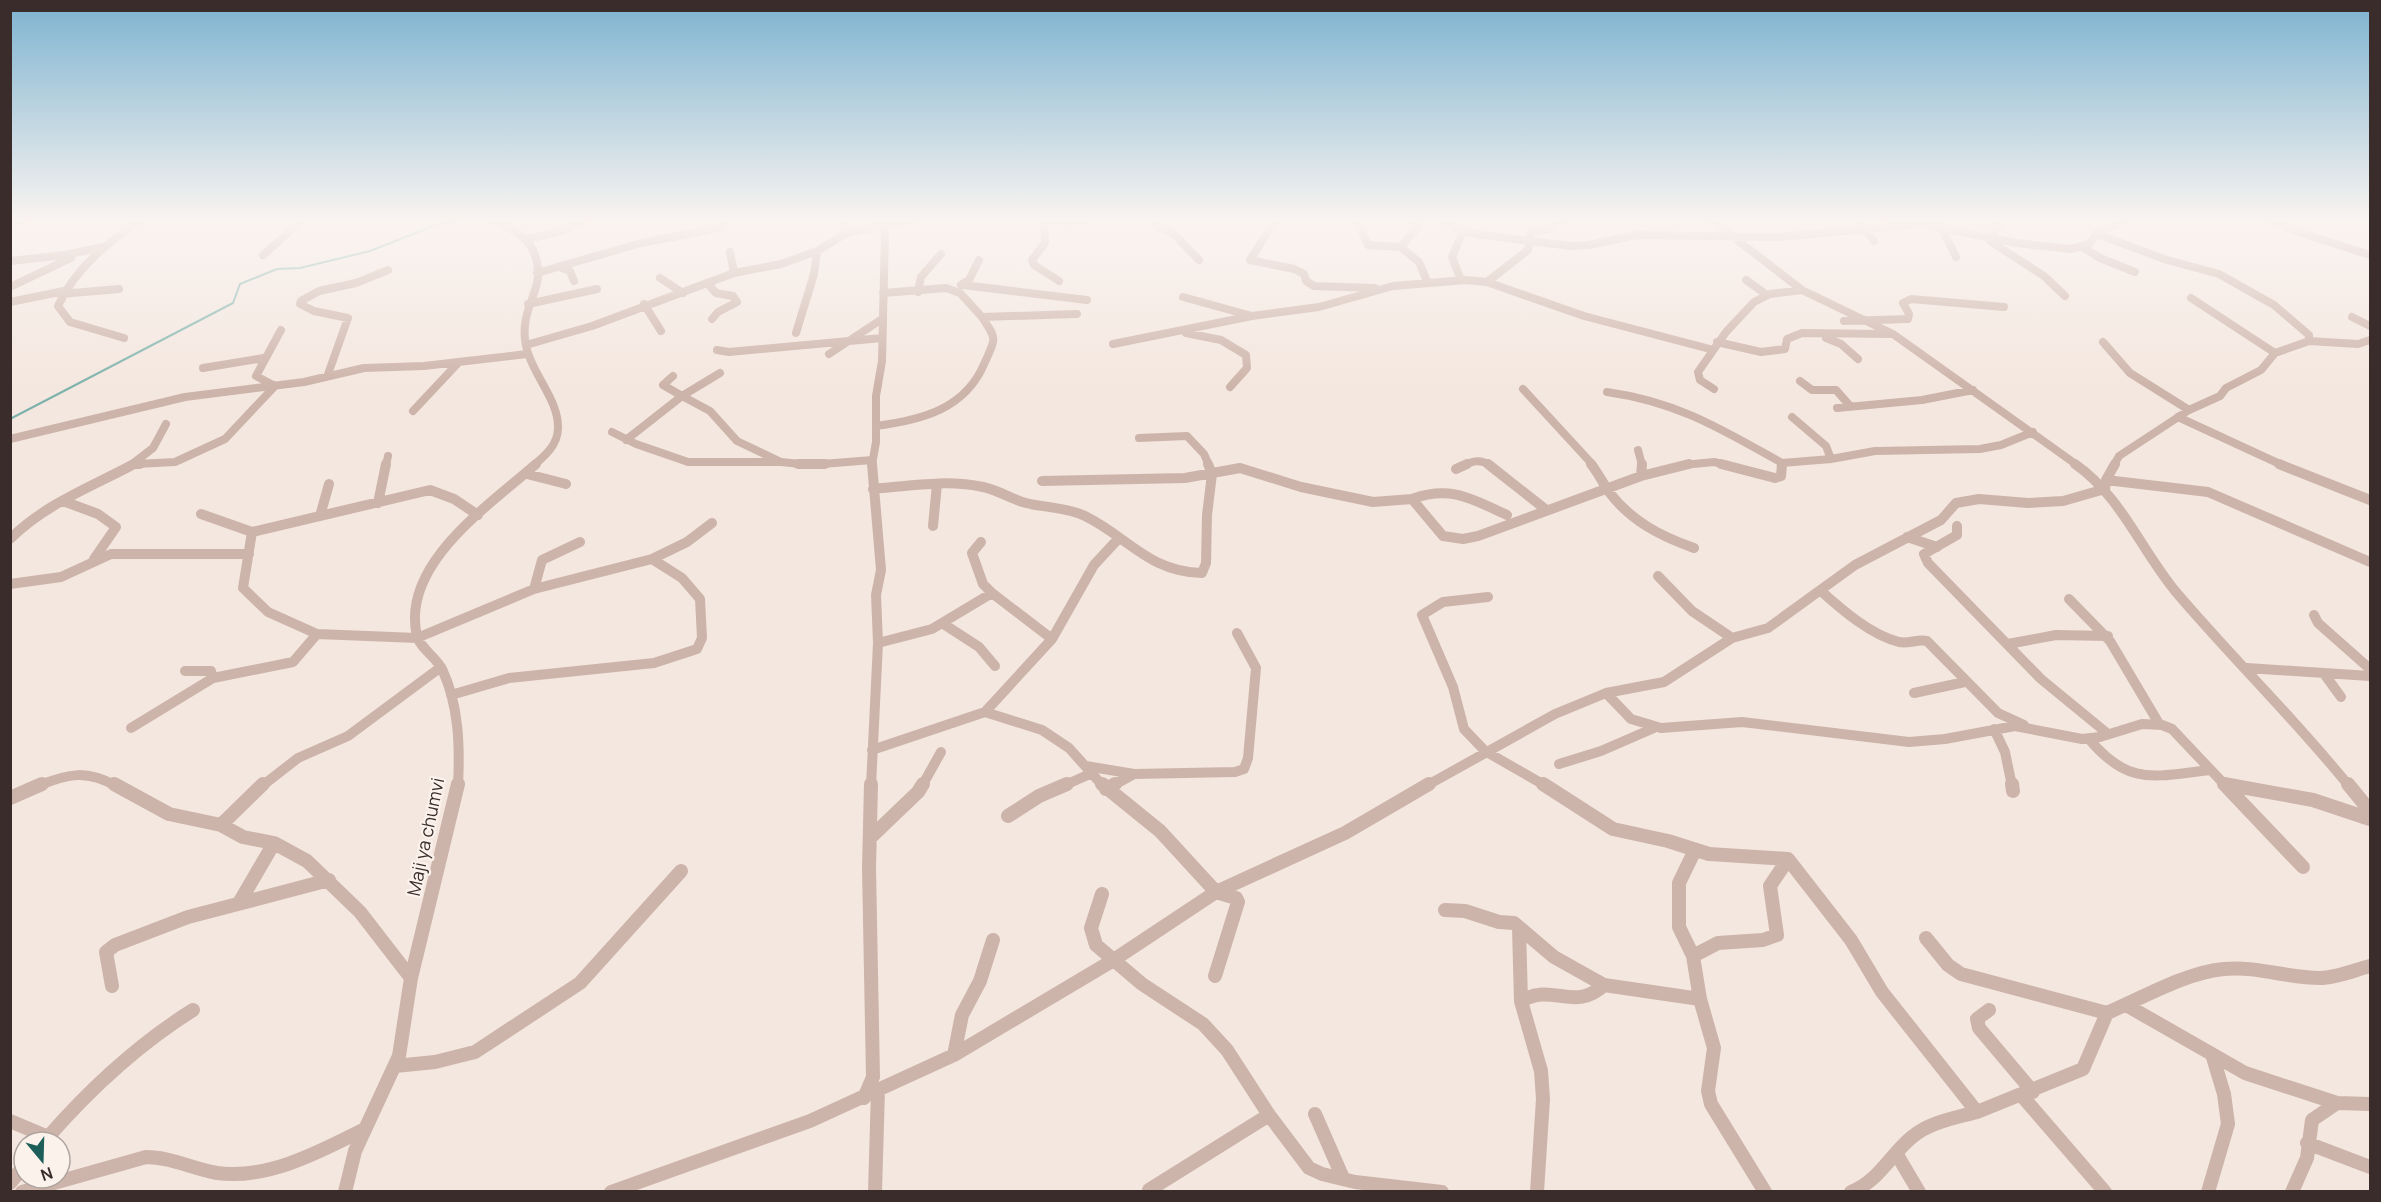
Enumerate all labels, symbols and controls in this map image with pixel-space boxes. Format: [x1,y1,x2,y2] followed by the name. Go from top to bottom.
[401,776,449,898] street label: Maji ya chumvi
[12,1130,72,1190] north arrow
[38,1162,56,1186] text: N

